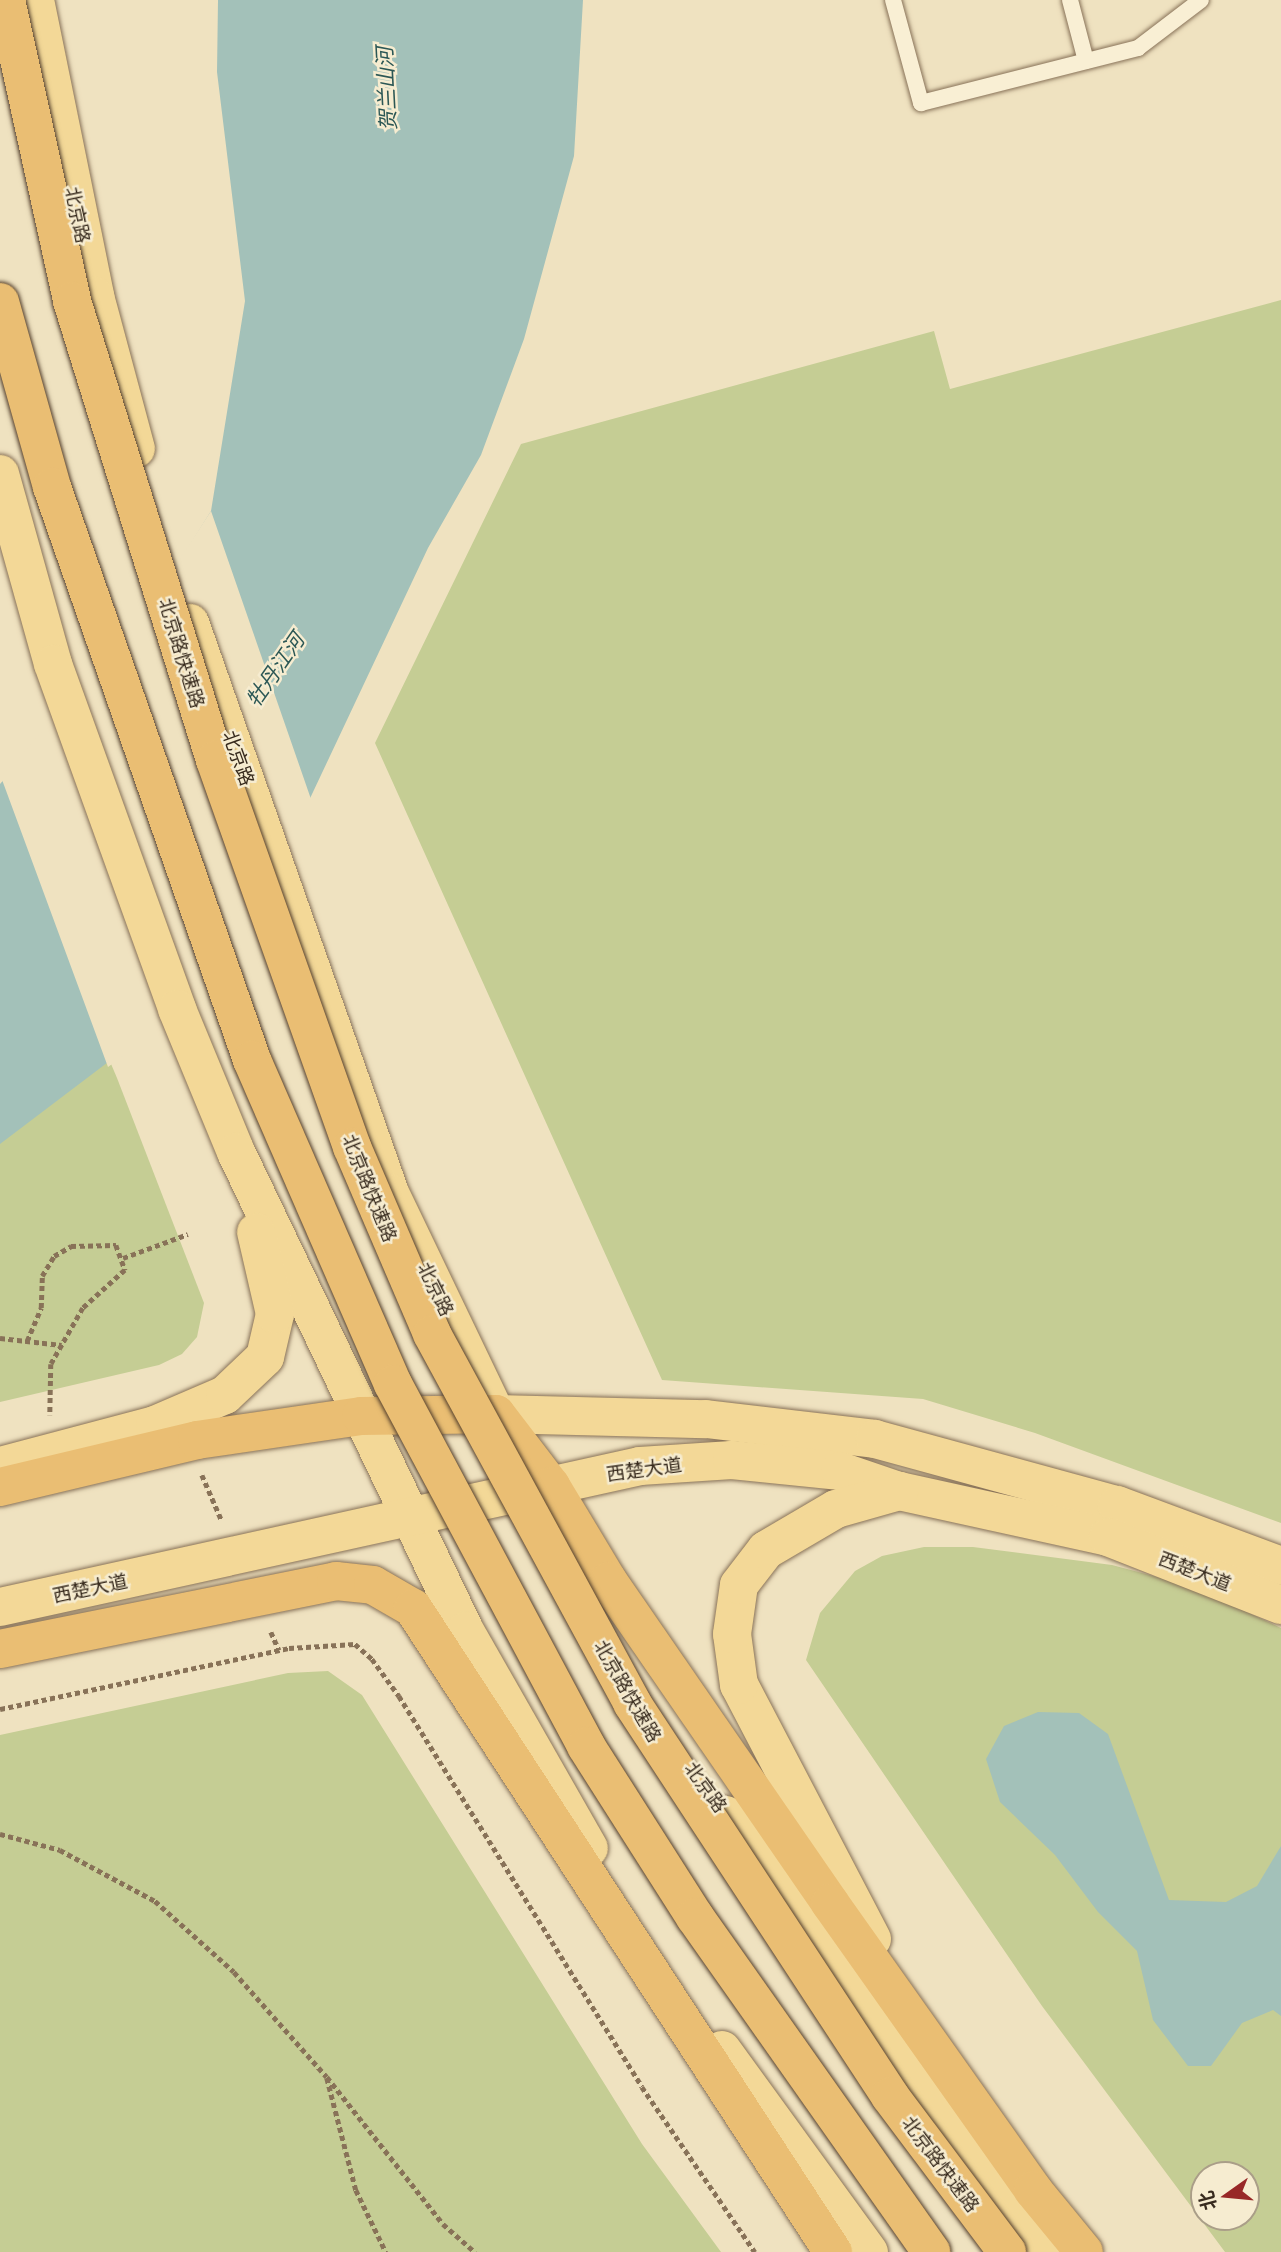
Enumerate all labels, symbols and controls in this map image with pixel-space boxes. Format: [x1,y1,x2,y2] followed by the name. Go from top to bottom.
[370,46,400,132] water label: 贺兰山河
[61,185,95,245] street label: 北京路
[154,595,210,711] street label: 北京路快速路
[240,627,308,711] water label: 牡丹江河
[219,727,259,789] street label: 北京路
[338,1131,402,1245] street label: 北京路快速路
[413,1258,459,1320] street label: 北京路
[605,1452,683,1486] street label: 西楚大道
[1155,1547,1235,1595] street label: 西楚大道
[50,1569,130,1607] street label: 西楚大道
[590,1636,666,1746] street label: 北京路快速路
[680,1757,732,1817] street label: 北京路
[898,2112,984,2216] street label: 北京路快速路
[1190,2161,1260,2231] north arrow
[1192,2188,1222,2213] text: 北

